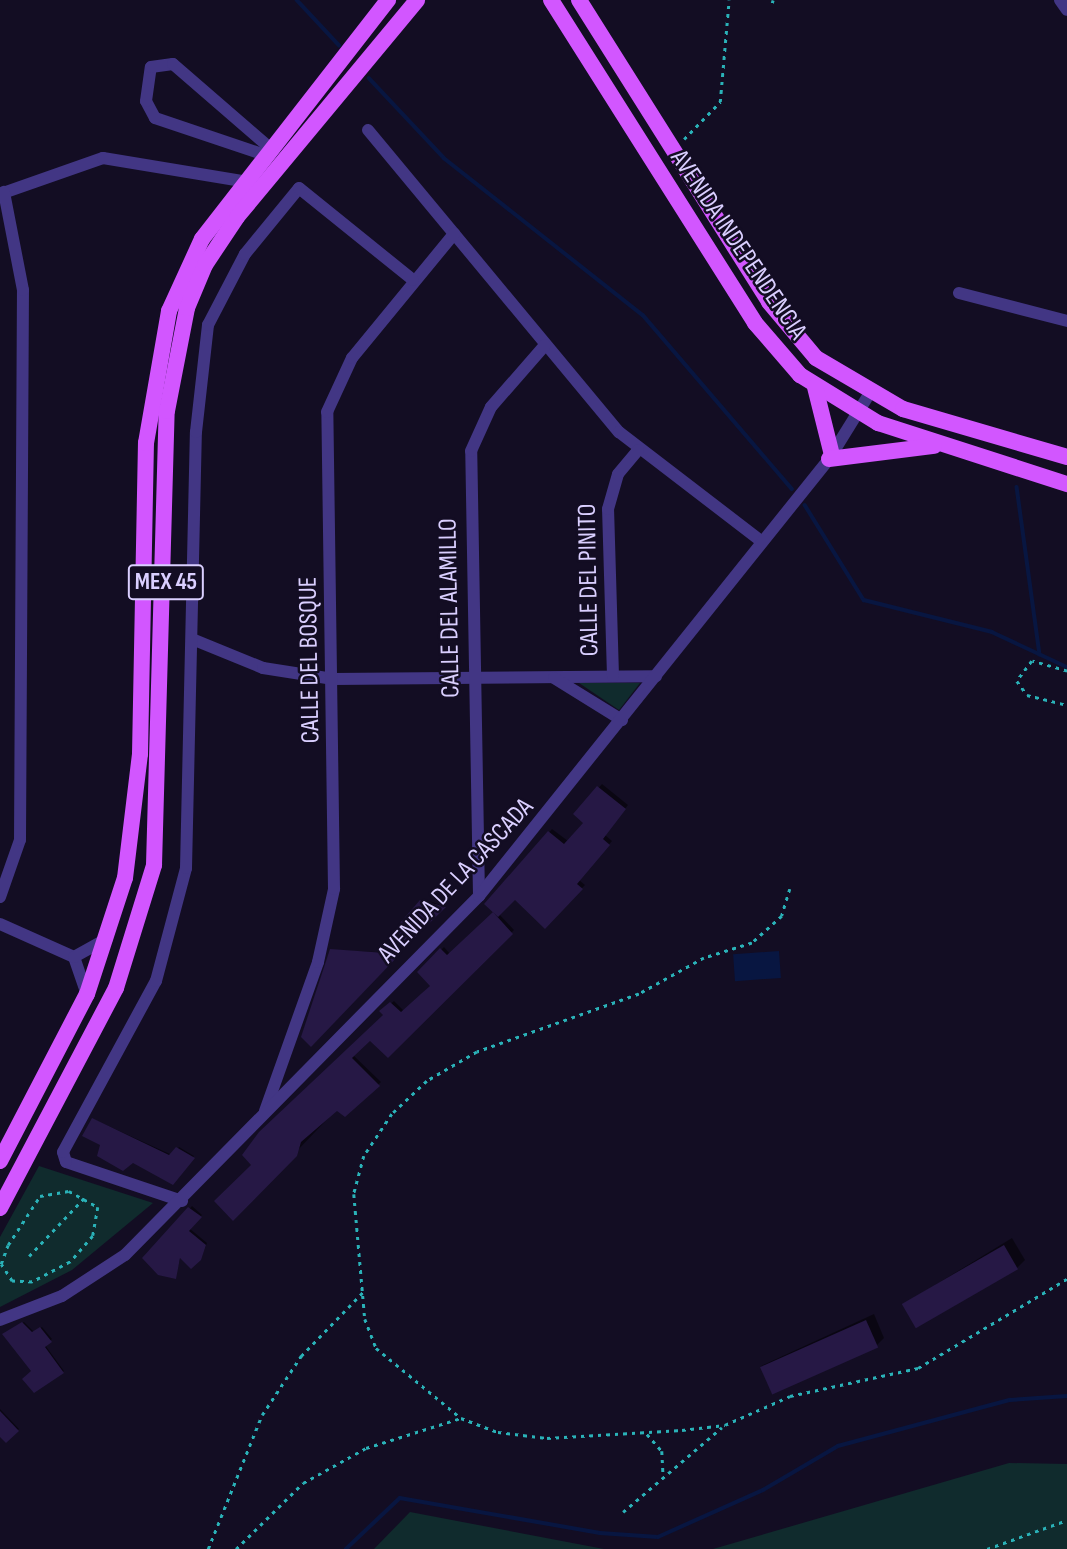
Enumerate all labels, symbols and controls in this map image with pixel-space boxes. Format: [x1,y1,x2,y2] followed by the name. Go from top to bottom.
[663,144,813,346] street label: AVENIDA INDEPENDENCIA
[572,503,606,657] street label: CALLE DEL PINITO
[433,518,467,698] street label: CALLE DEL ALAMILLO
[128,562,204,602] road number: MEX 45
[293,576,327,744] street label: CALLE DEL BOSQUE
[372,792,540,970] street label: AVENIDA DE LA CASCADA

